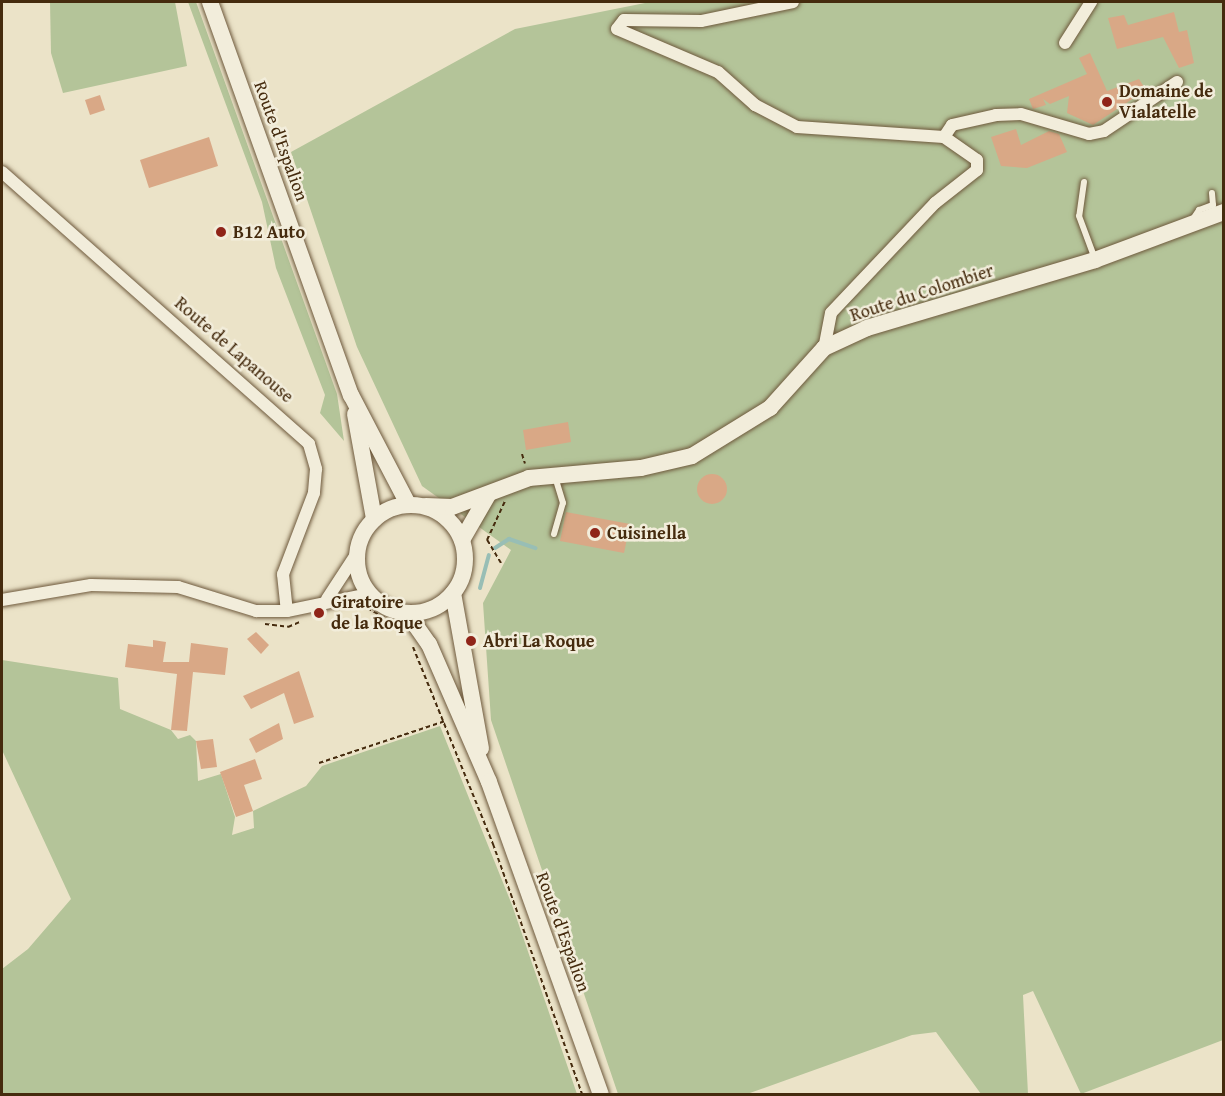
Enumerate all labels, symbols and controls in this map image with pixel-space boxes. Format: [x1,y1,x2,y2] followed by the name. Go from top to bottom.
[249,78,313,204] street label: Route d'Espalion
[1119,81,1213,124] place label: Domaine de Vialatelle
[1100,95,1114,109] marker: Domaine de Vialatelle
[233,221,305,243] place label: B12 Auto
[214,225,228,239] marker: B12 Auto
[848,260,996,326] street label: Route du Colombier
[170,293,298,407] street label: Route de Lapanouse
[607,522,686,544] place label: Cuisinella
[588,526,602,540] marker: Cuisinella
[331,592,423,634] place label: Giratoire de la Roque
[312,606,326,620] marker: Giratoire de la Roque
[483,630,595,652] place label: Abri La Roque
[464,634,478,648] marker: Abri La Roque
[531,869,595,995] street label: Route d'Espalion

